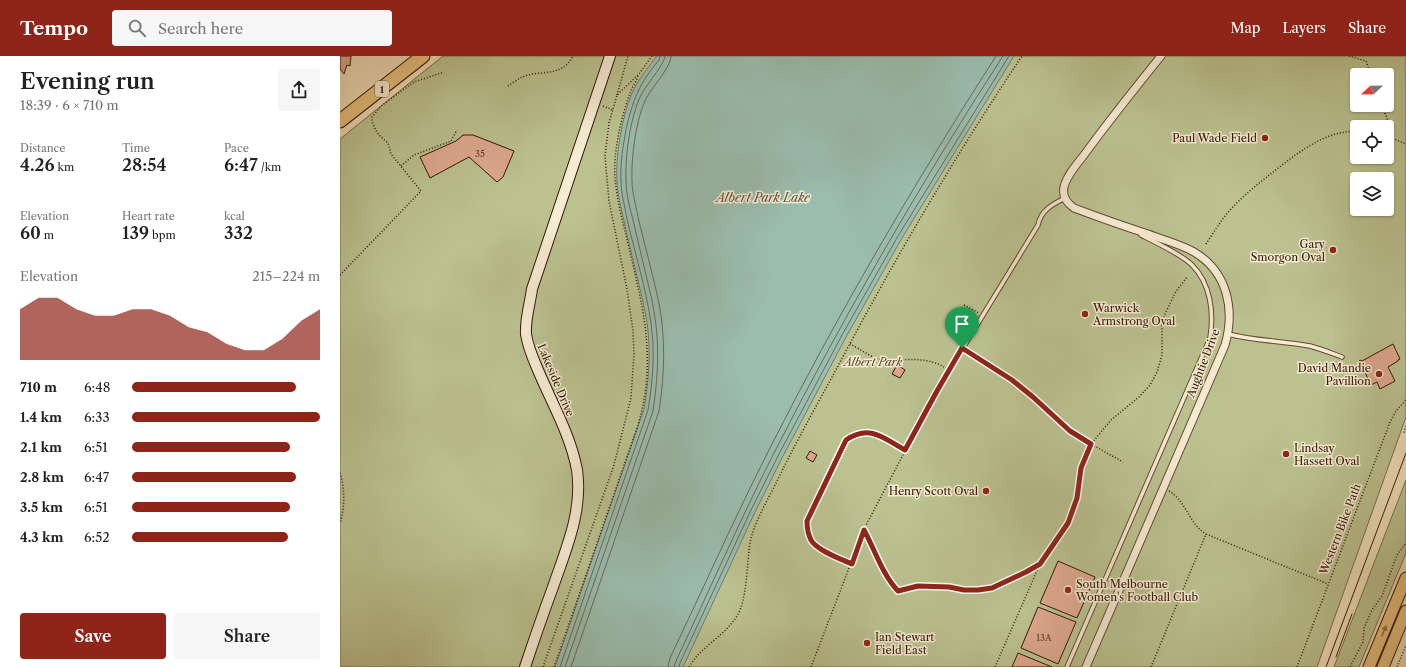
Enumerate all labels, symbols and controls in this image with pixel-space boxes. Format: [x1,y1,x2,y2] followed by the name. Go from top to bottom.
[112,10,392,46] search box
[20,17,88,40] text: Tempo
[126,17,148,39] icon: search
[158,19,243,38] text: Search here
[1230,19,1260,37] text: Map
[1282,19,1326,37] text: Layers
[1348,19,1386,37] text: Share
[20,68,155,95] text: Evening run
[1350,68,1394,112] north arrow
[1350,68,1394,216] map controls
[278,69,320,111] button: share
[375,81,389,97] road number: 1
[20,97,119,113] text: 18:39 · 6 × 710 m
[1350,120,1394,164] button: locate
[1172,131,1257,145] place label: Paul Wade Field
[1260,133,1270,143] marker: Paul Wade Field
[20,141,66,155] text: Distance
[122,141,150,155] text: Time
[224,141,249,155] text: Pace
[475,148,485,159] house number: 35
[20,155,55,175] text: 4.26
[122,155,167,175] text: 28:54
[224,155,258,175] text: 6:47
[55,160,74,174] text: km
[258,160,281,174] text: /km
[1350,172,1394,216] button: layers
[714,190,811,205] water label: Albert Park Lake
[20,209,69,223] text: Elevation
[122,209,175,223] text: Heart rate
[224,209,245,223] text: kcal
[20,223,41,243] text: 60
[122,223,149,243] text: 139
[224,223,253,243] text: 332
[41,228,54,242] text: m
[149,228,176,242] text: bpm
[1251,237,1326,264] place label: Gary Smorgon Oval
[1328,245,1338,255] marker: Gary Smorgon Oval
[20,268,78,284] text: Elevation
[252,268,320,284] text: 215–224 m
[1092,301,1176,328] place label: Warwick Armstrong Oval
[945,307,979,348] pin
[1080,309,1090,319] marker: Warwick Armstrong Oval
[951,313,973,335] icon: arrive
[1183,327,1223,400] street label: Aughtie Drive
[534,342,578,418] street label: Lakeside Drive
[842,355,902,369] park label: Albert Park
[1298,361,1371,388] place label: David Mandie Pavillion
[1374,369,1384,379] marker: David Mandie Pavillion
[20,379,57,395] text: 710 m
[84,379,110,395] text: 6:48
[20,409,62,425] text: 1.4 km
[84,409,110,425] text: 6:33
[20,439,62,455] text: 2.1 km
[84,439,108,455] text: 6:51
[1294,441,1360,468] place label: Lindsay Hassett Oval
[1281,449,1291,459] marker: Lindsay Hassett Oval
[20,469,64,485] text: 2.8 km
[84,469,109,485] text: 6:47
[1316,481,1364,577] street label: Western Bike Path
[889,484,979,498] place label: Henry Scott Oval
[981,486,991,496] marker: Henry Scott Oval
[20,499,63,515] text: 3.5 km
[84,499,108,515] text: 6:51
[20,529,63,545] text: 4.3 km
[84,529,110,545] text: 6:52
[1075,577,1199,604] place label: South Melbourne Women's Football Club
[1063,585,1073,595] marker: South Melbourne Women's Football Club
[20,613,166,659] button: Save
[174,613,320,659] button: Share
[1382,624,1388,636] one-way arrow
[875,630,934,657] place label: Ian Stewart Field East
[1036,632,1052,643] house number: 13A
[862,638,872,648] marker: Ian Stewart Field East

